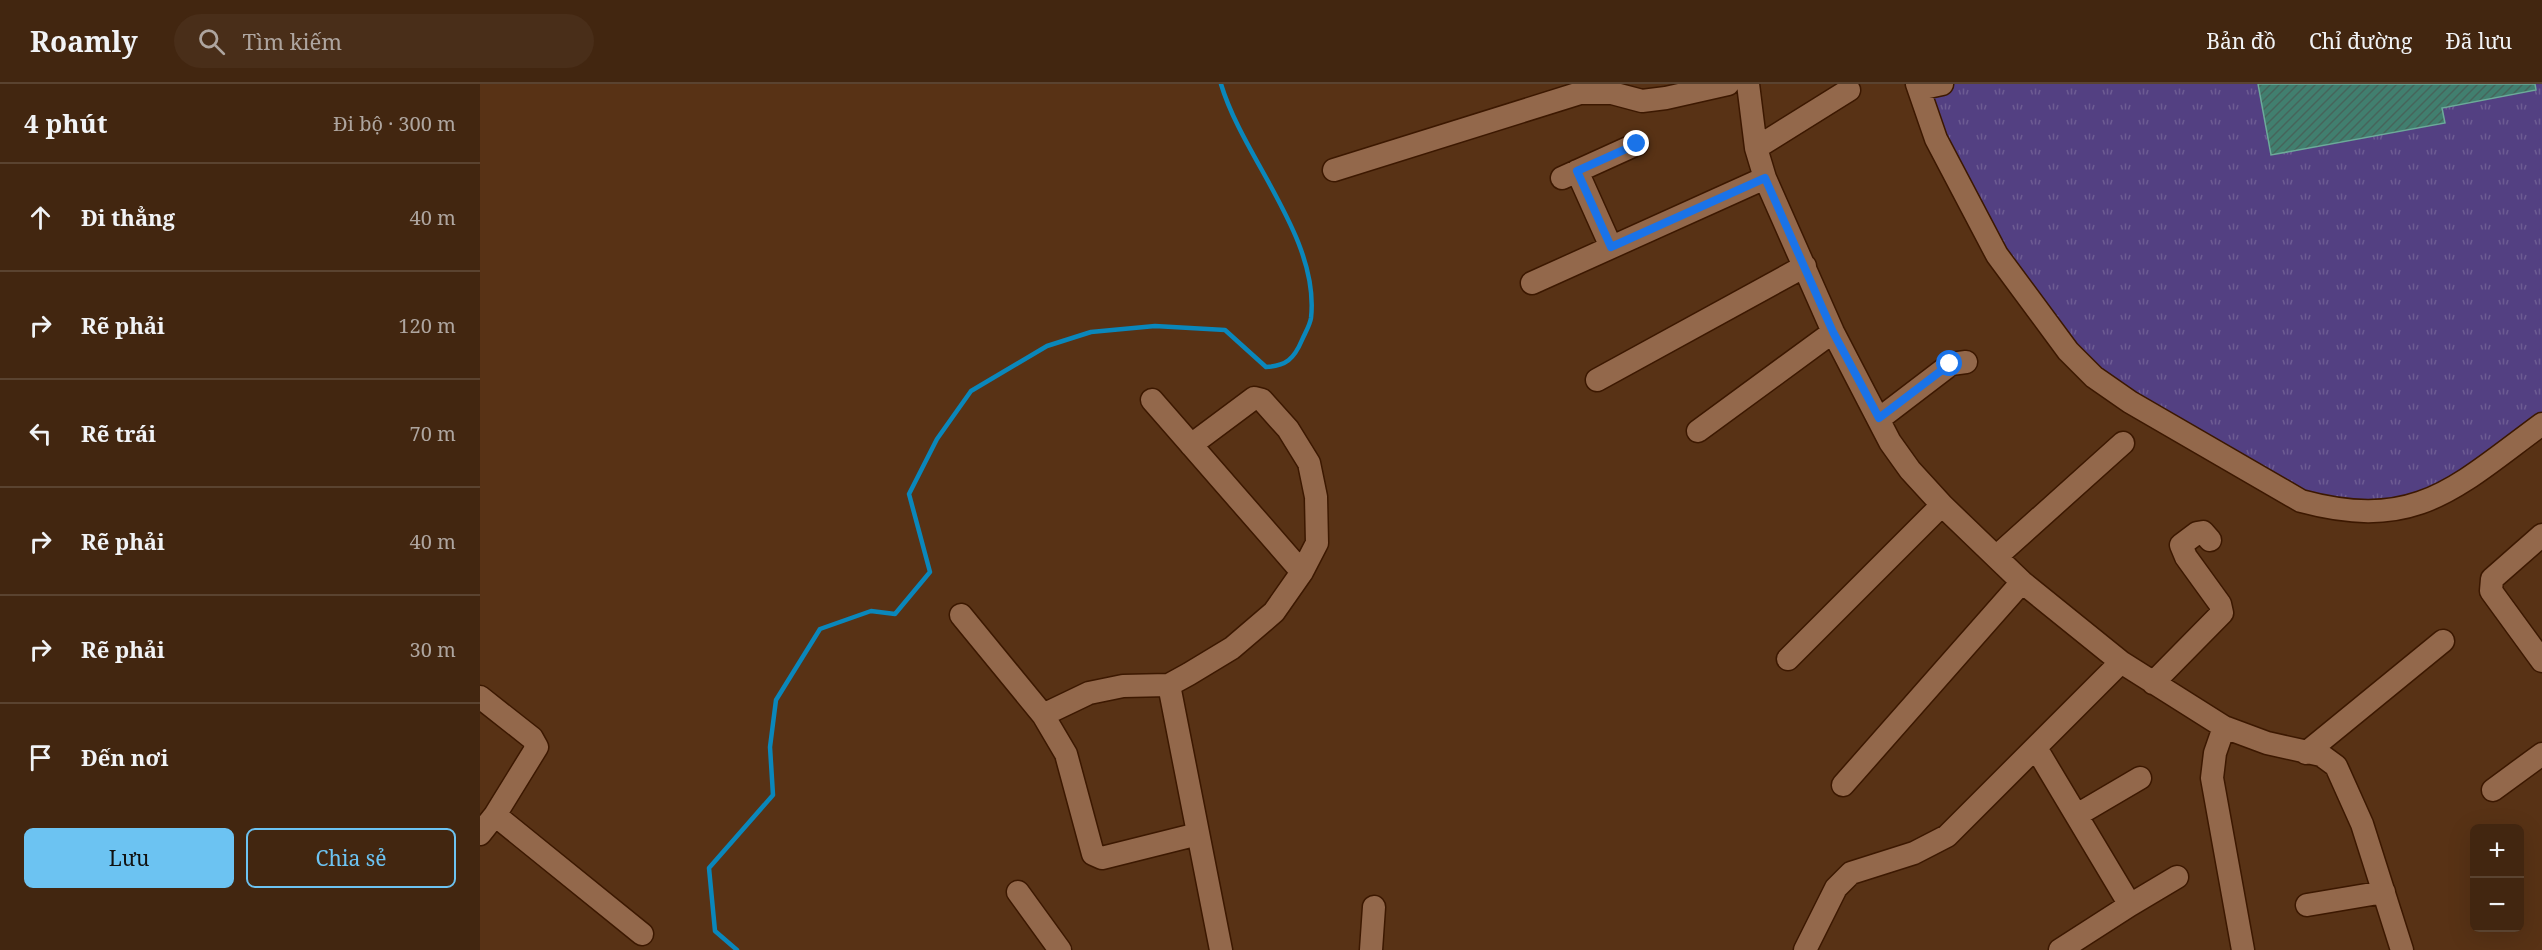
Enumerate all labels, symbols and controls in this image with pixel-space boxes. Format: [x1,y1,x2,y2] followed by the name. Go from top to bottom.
[174,14,594,68] search box
[30,22,138,60] text: Roamly
[195,25,228,58] icon: search
[243,26,342,56] text: Tìm kiếm
[2206,27,2276,55] text: Bản đồ
[2309,27,2412,55] text: Chỉ đường
[2445,27,2512,55] text: Đã lưu
[24,105,107,141] text: 4 phút
[333,110,456,137] text: Đi bộ · 300 m
[1623,130,1649,156] route end
[24,201,57,234] icon: ahead
[81,202,175,232] text: Đi thẳng
[410,204,456,231] text: 40 m
[24,309,57,342] icon: right
[81,310,165,340] text: Rẽ phải
[398,312,456,339] text: 120 m
[1936,350,1962,376] route start
[24,417,57,450] icon: left
[81,418,156,448] text: Rẽ trái
[410,420,456,447] text: 70 m
[24,525,57,558] icon: right
[81,526,165,556] text: Rẽ phải
[410,528,456,555] text: 40 m
[24,633,57,666] icon: right
[81,634,165,664] text: Rẽ phải
[410,636,456,663] text: 30 m
[24,741,57,774] icon: arrive
[81,742,168,772] text: Đến nơi
[2470,824,2524,932] map controls
[2470,824,2524,878] button: +
[24,828,234,888] button: Lưu
[246,828,456,888] button: Chia sẻ
[2470,878,2524,932] button: −

